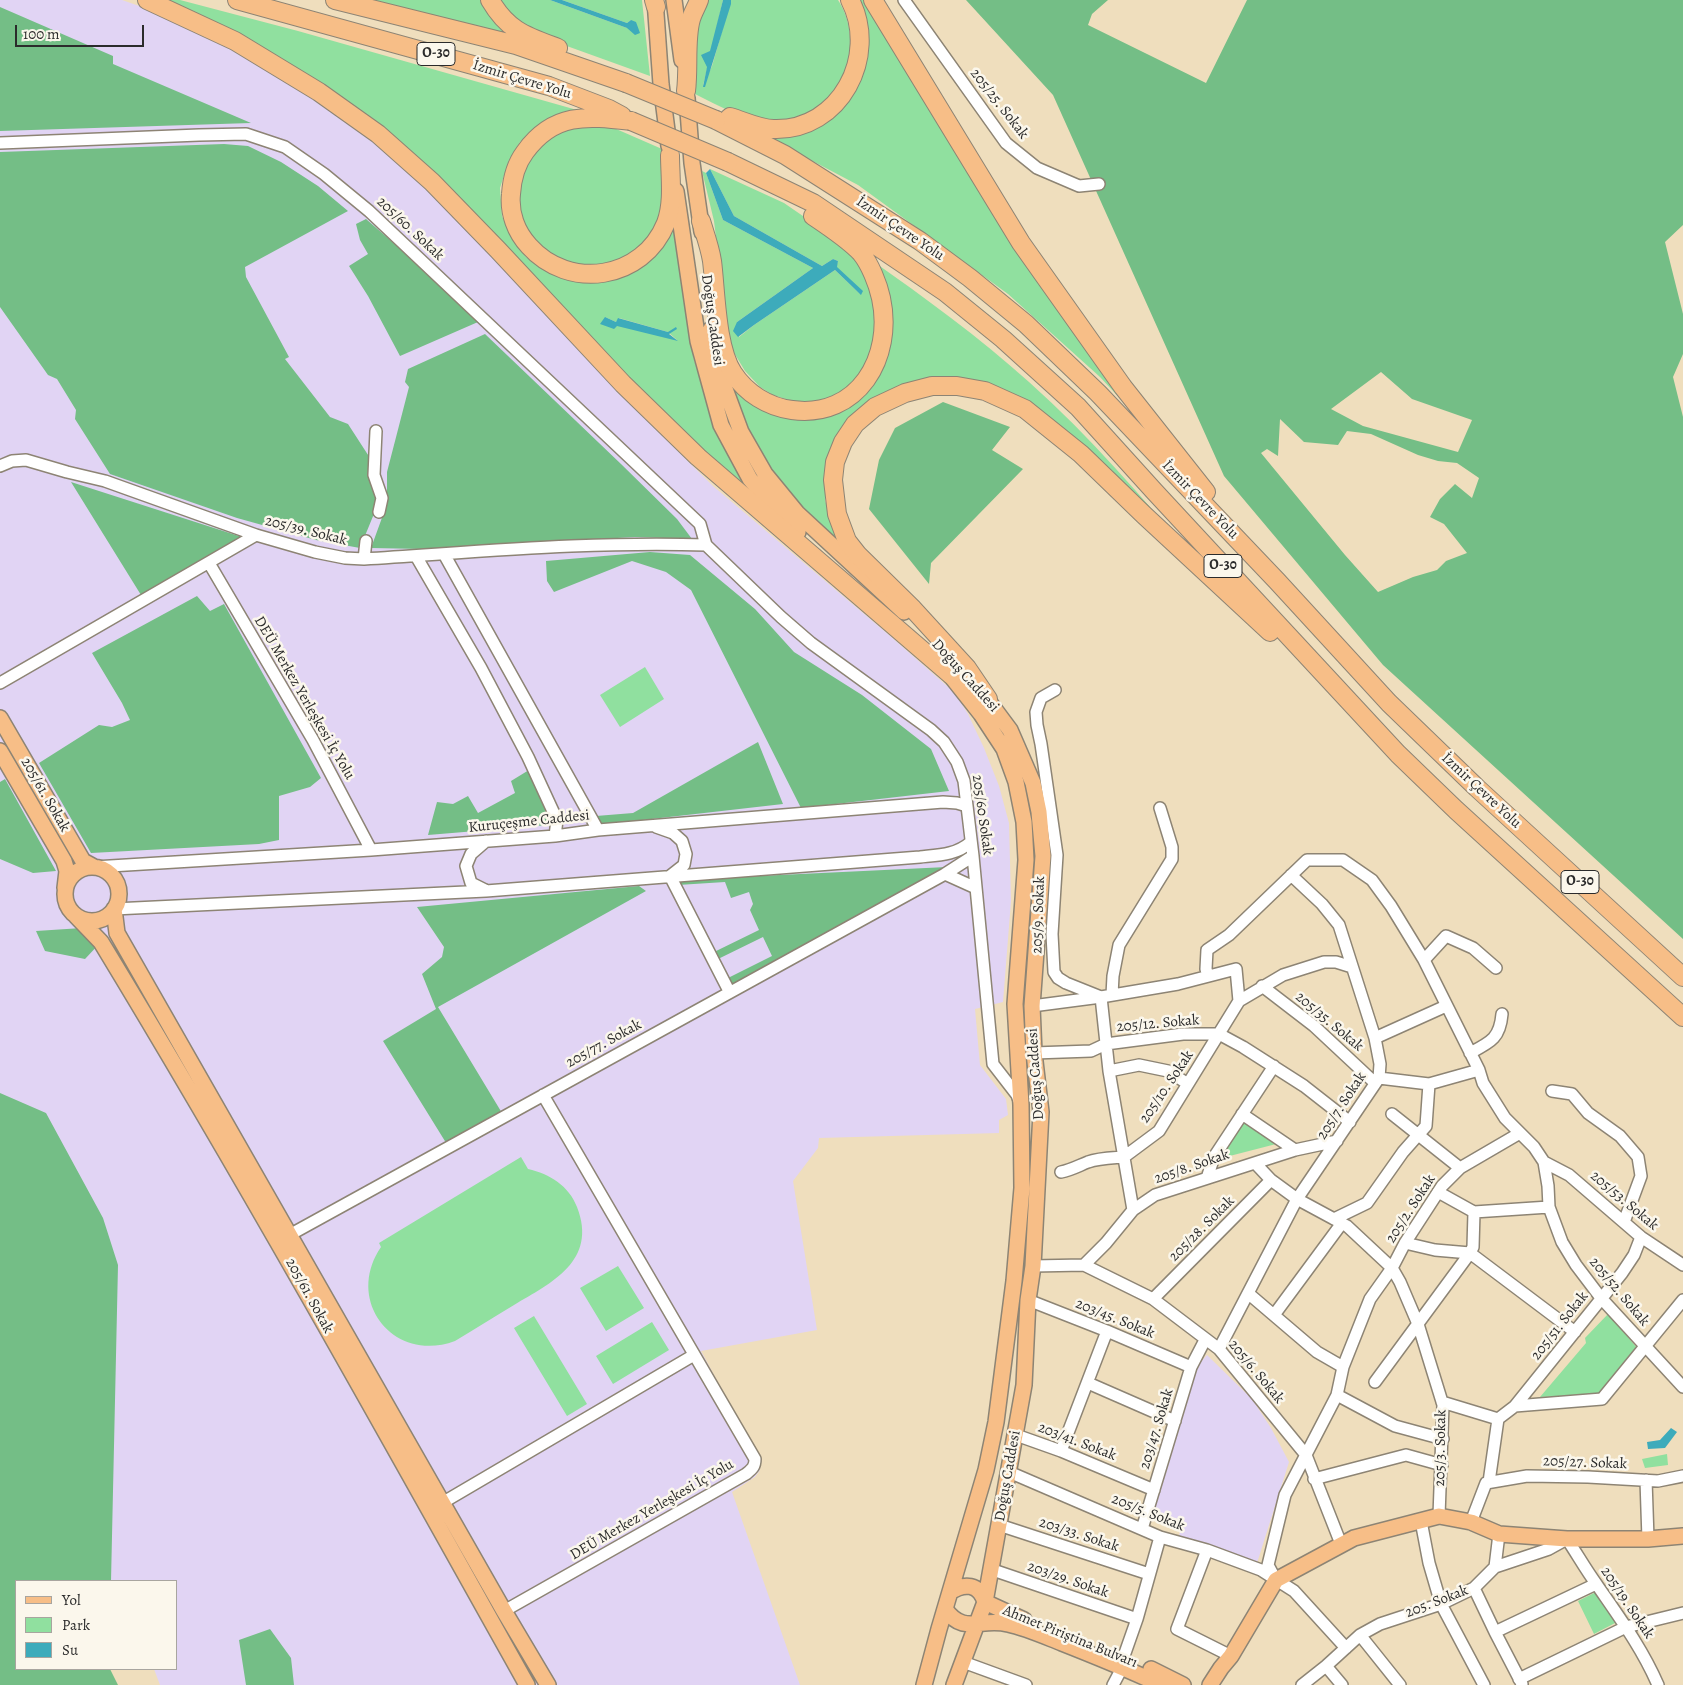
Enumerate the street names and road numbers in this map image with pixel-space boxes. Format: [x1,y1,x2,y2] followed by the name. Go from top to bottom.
[417,42,455,66] road number: O-30
[470,56,574,104] street label: İzmir Çevre Yolu
[966,65,1032,143] street label: 205/25. Sokak
[373,193,447,265] street label: 205/60. Sokak
[853,193,947,265] street label: İzmir Çevre Yolu
[697,273,727,367] street label: Doğuş Caddesi
[1158,457,1242,543] street label: İzmir Çevre Yolu
[263,512,349,550] street label: 205/39. Sokak
[1204,554,1242,578] road number: O-30
[250,613,358,783] street label: DEÜ Merkez Yerleşkesi İç Yolu
[927,636,1003,716] street label: Doğuş Caddesi
[1437,750,1525,832] street label: İzmir Çevre Yolu
[16,755,74,835] street label: 205/61. Sokak
[967,774,997,856] street label: 205/60 Sokak
[468,807,590,837] street label: Kuruçeşme Caddesi
[1561,870,1599,894] road number: O-30
[1029,876,1049,954] street label: 205/9. Sokak
[1291,988,1367,1056] street label: 205/35. Sokak
[1116,1011,1200,1037] street label: 205/12. Sokak
[563,1016,645,1072] street label: 205/77. Sokak
[1024,1027,1048,1121] street label: Doğuş Caddesi
[1136,1047,1198,1127] street label: 205/10. Sokak
[1313,1069,1371,1143] street label: 205/7. Sokak
[1152,1146,1232,1188] street label: 205/8. Sokak
[1586,1167,1662,1235] street label: 205/53. Sokak
[1382,1171,1440,1247] street label: 205/2. Sokak
[1166,1193,1238,1265] street label: 205/28. Sokak
[1585,1254,1653,1330] street label: 205/52. Sokak
[281,1255,337,1337] street label: 205/61. Sokak
[1528,1288,1592,1364] street label: 205/51. Sokak
[1073,1295,1157,1343] street label: 203/45. Sokak
[1224,1336,1288,1408] street label: 205/6. Sokak
[1136,1386,1178,1472] street label: 203/47. Sokak
[1431,1409,1451,1487] street label: 205/3. Sokak
[1035,1419,1119,1465] street label: 203/41. Sokak
[991,1429,1025,1523] street label: Doğuş Caddesi
[1543,1453,1627,1473] street label: 205/27. Sokak
[567,1456,737,1564] street label: DEÜ Merkez Yerleşkesi İç Yolu
[1109,1490,1187,1536] street label: 205/5. Sokak
[1037,1514,1121,1556] street label: 203/33. Sokak
[1025,1558,1111,1602] street label: 203/29. Sokak
[1596,1564,1658,1642] street label: 205/19. Sokak
[1403,1582,1471,1622] street label: 205. Sokak
[1000,1602,1140,1672] street label: Ahmet Piriştina Bulvarı

